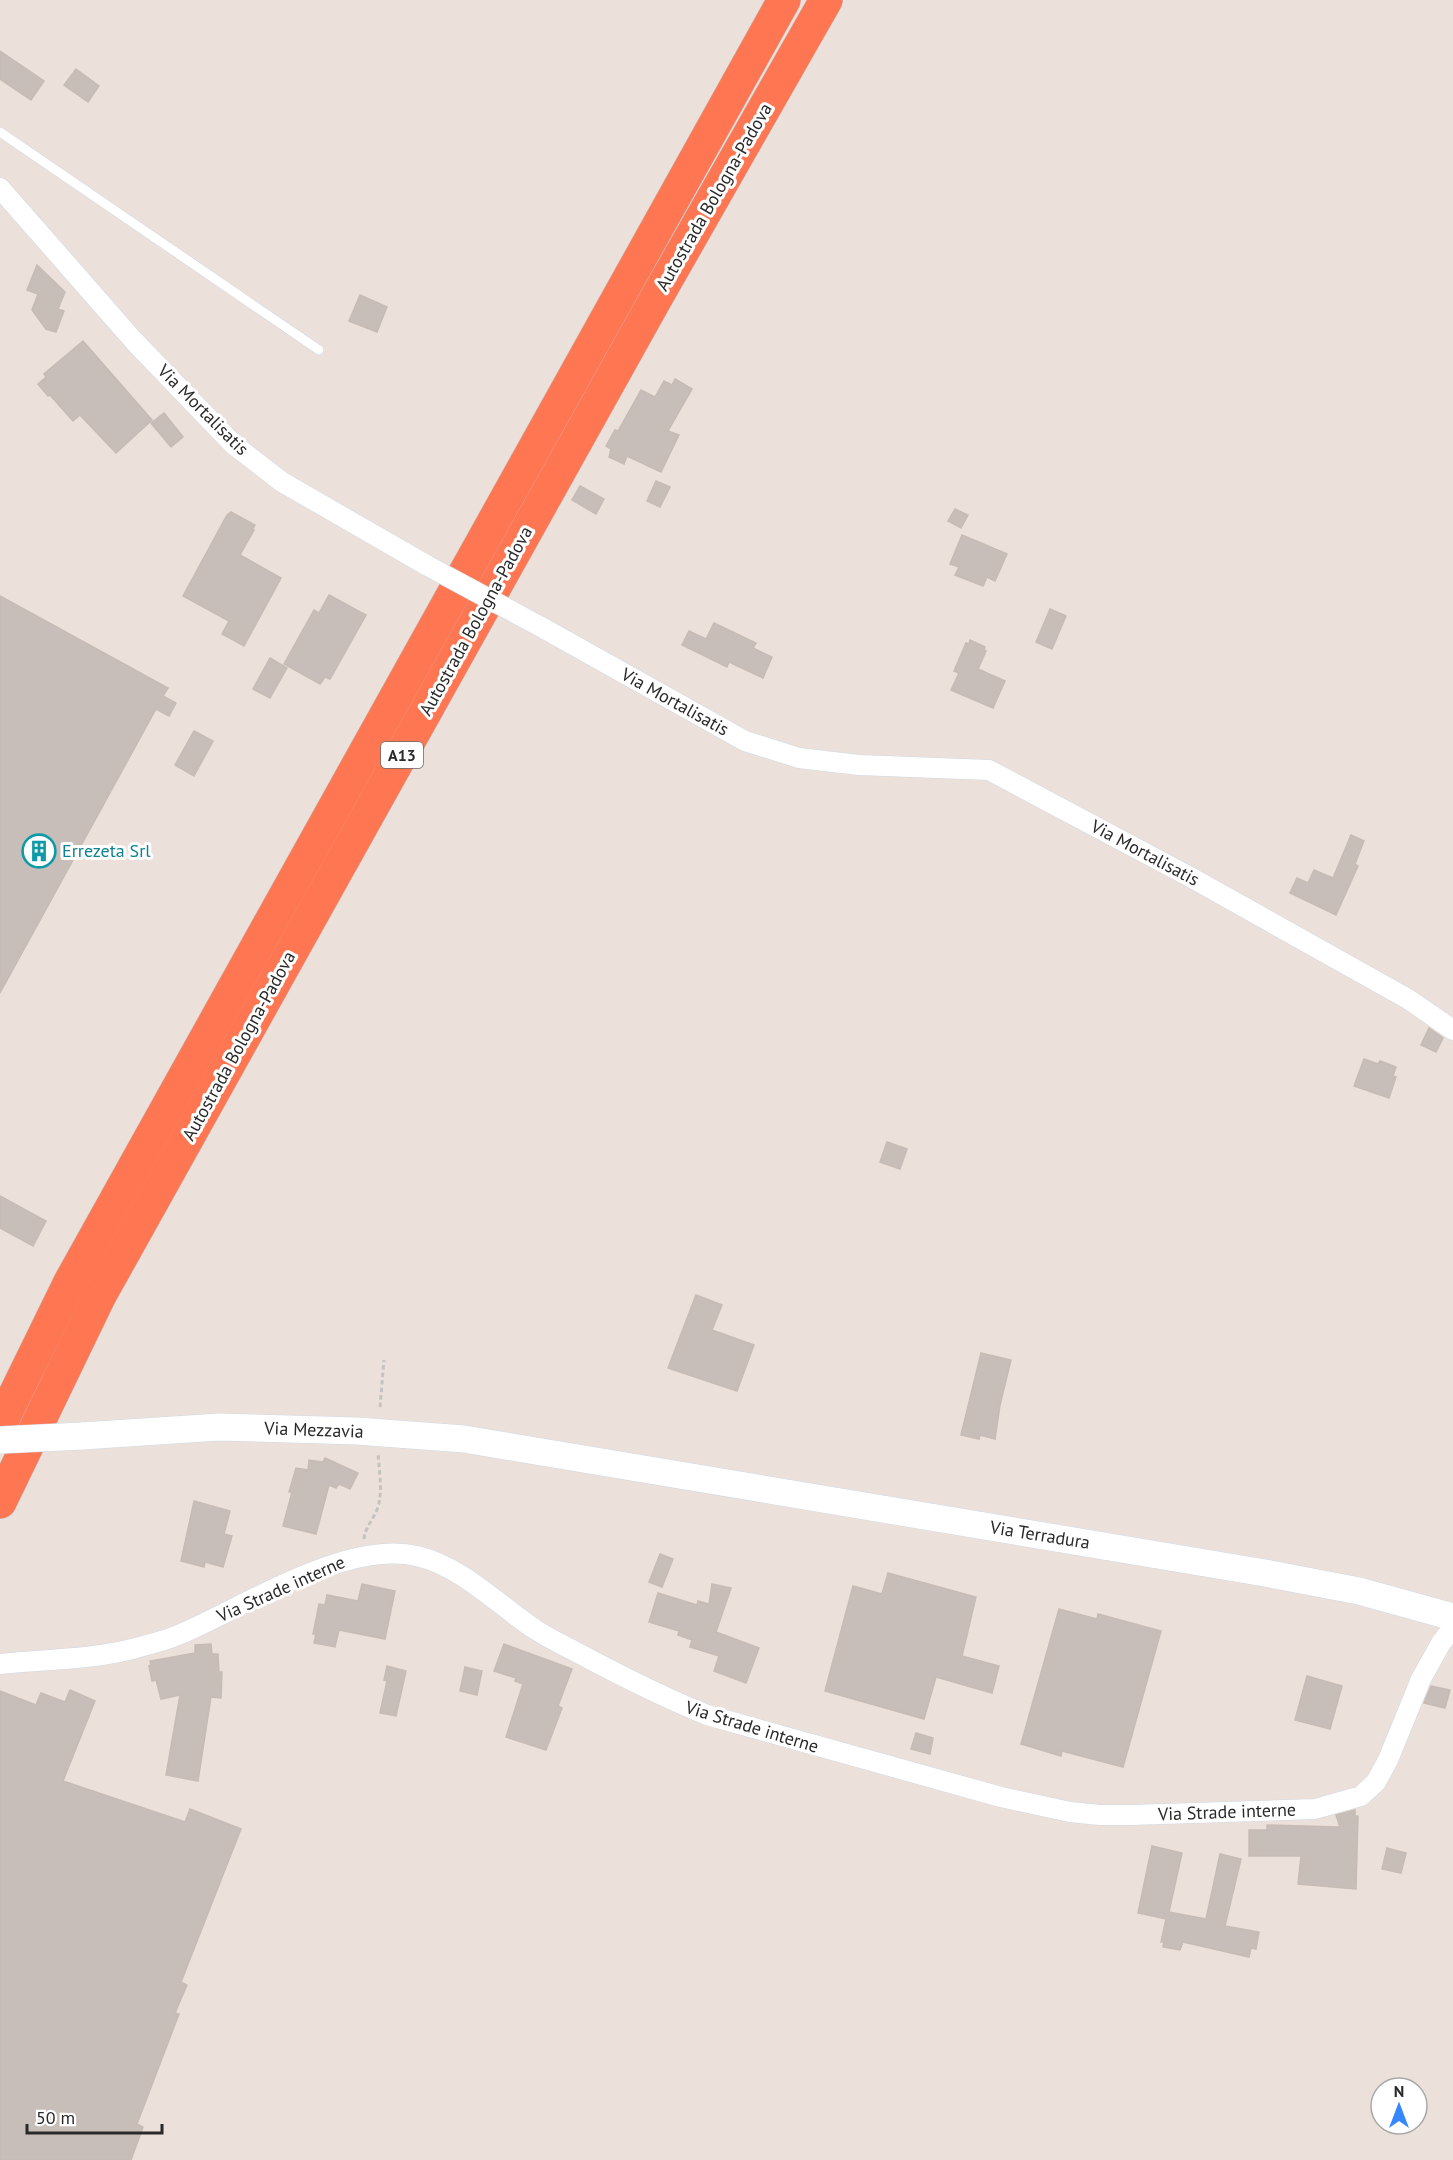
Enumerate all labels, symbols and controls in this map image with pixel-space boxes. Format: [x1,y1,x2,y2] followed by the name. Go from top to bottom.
[650,99,777,295] street label: Autostrada Bologna-Padova
[152,359,254,460] street label: Via Mortalisatis
[414,522,537,719] street label: Autostrada Bologna-Padova
[617,662,733,741] street label: Via Mortalisatis
[381,742,423,768] road number: A13
[1086,814,1203,891] street label: Via Mortalisatis
[21,833,57,869] building icon: Errezeta Srl
[62,839,151,862] place label: Errezeta Srl
[177,947,300,1144] street label: Autostrada Bologna-Padova
[263,1416,364,1443] street label: Via Mezzavia
[988,1515,1092,1554] street label: Via Terradura
[212,1550,348,1628] street label: Via Strade interne
[682,1695,821,1758] street label: Via Strade interne
[1157,1798,1296,1825] street label: Via Strade interne
[1369,2076,1429,2136] north arrow
[1394,2081,1404,2101] text: N
[27,2097,162,2135] scale bar
[36,2106,75,2129] text: 50 m

